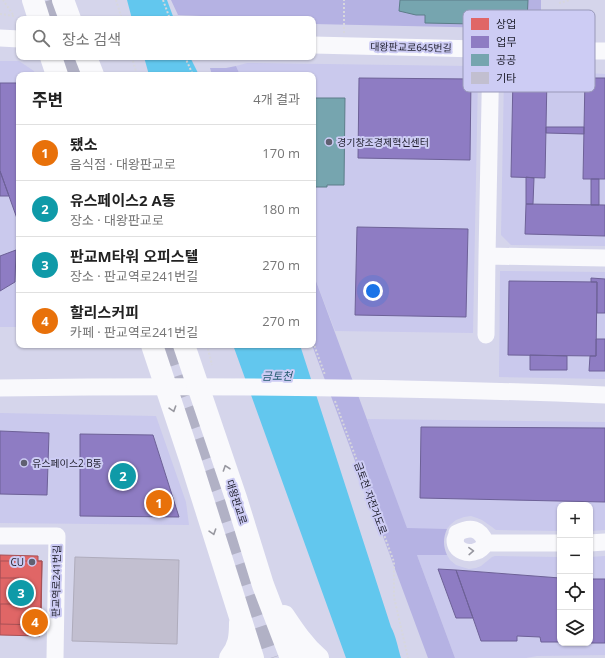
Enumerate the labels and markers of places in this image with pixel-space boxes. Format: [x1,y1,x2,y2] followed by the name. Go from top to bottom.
[337,135,429,149] place label: 경기창조경제혁신센터
[324,137,334,147] marker: 경기창조경제혁신센터
[32,456,102,470] place label: 유스페이스2 B동
[19,458,29,468] marker: 유스페이스2 B동
[110,461,136,491] pin: 2
[146,488,172,518] pin: 1
[10,555,24,569] place label: CU
[27,557,37,567] marker: CU
[8,578,34,608] pin: 3
[22,607,48,637] pin: 4

